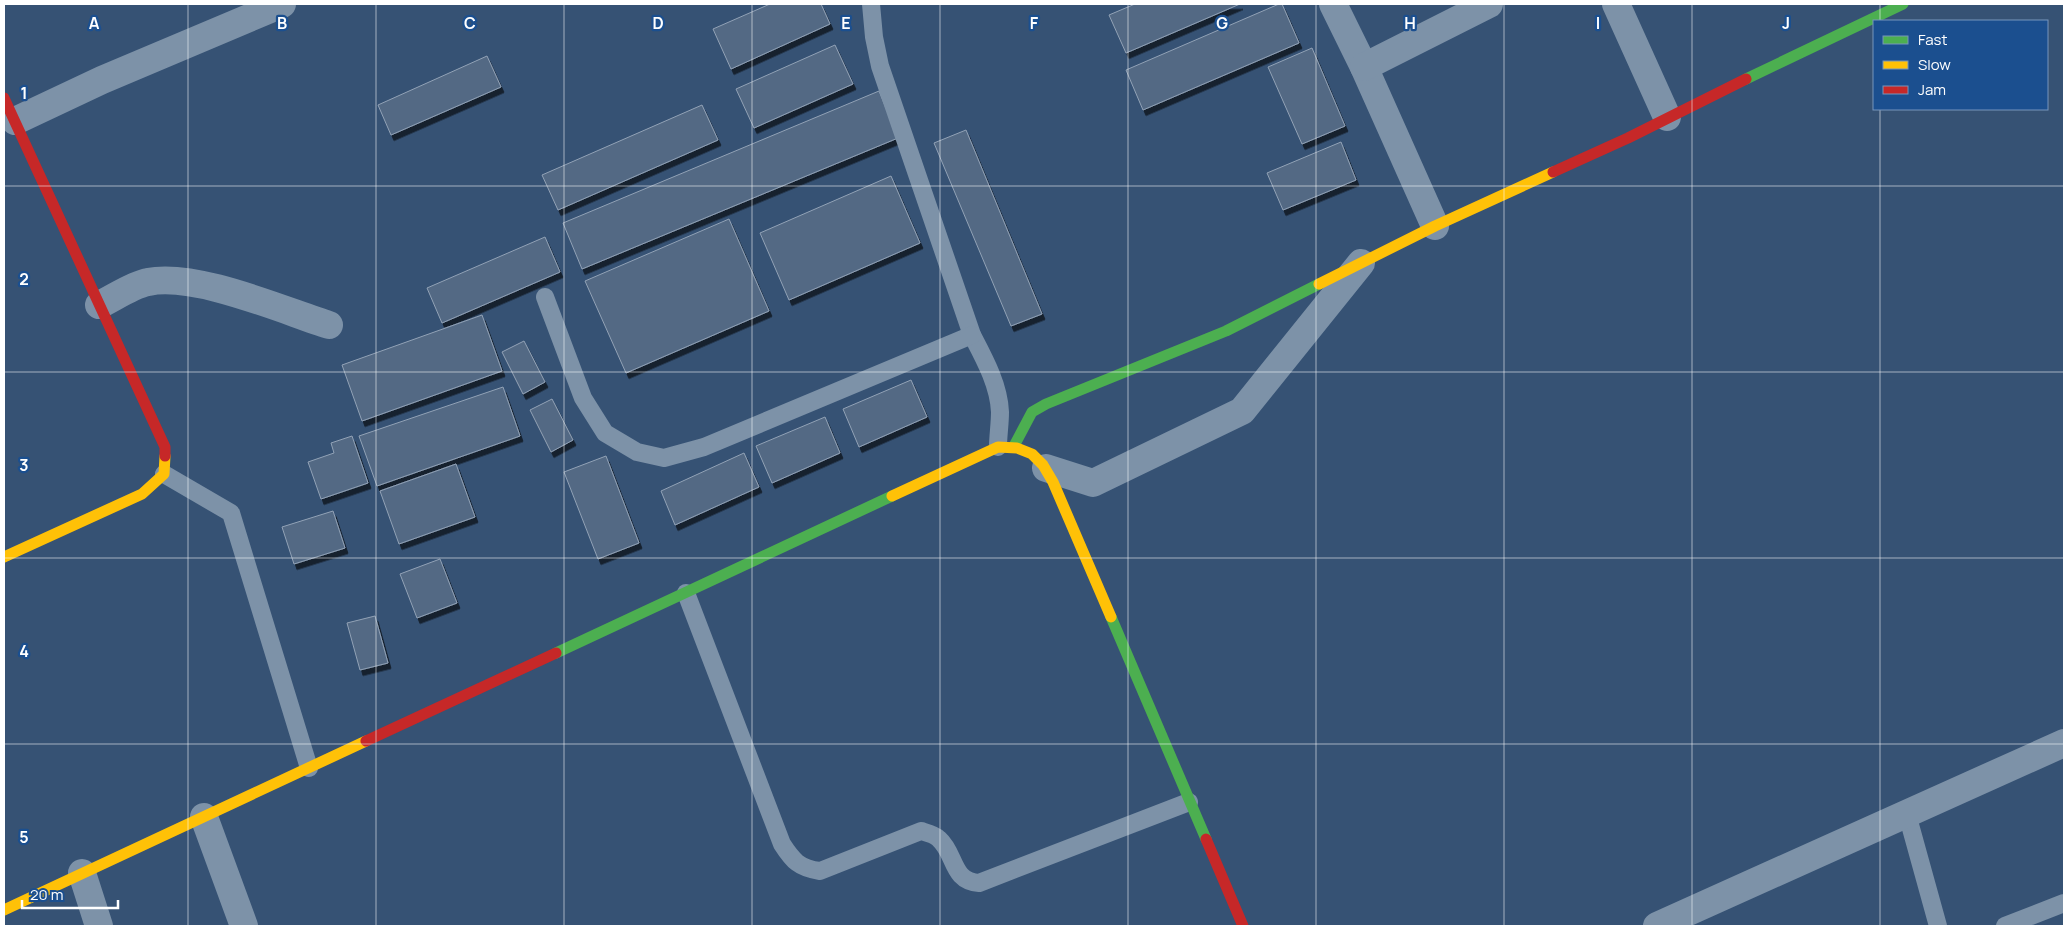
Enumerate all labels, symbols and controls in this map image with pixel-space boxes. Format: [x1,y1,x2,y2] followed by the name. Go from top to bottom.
[89,12,100,34] text: A
[277,12,287,34] text: B
[464,12,476,34] text: C
[652,12,664,34] text: D
[841,12,851,34] text: E
[1030,12,1039,34] text: F
[1216,12,1228,34] text: G
[1404,12,1416,34] text: H
[1596,12,1600,34] text: I
[1782,12,1790,34] text: J
[1873,20,2048,110] legend
[1918,29,1947,50] text: Fast
[1918,54,1951,75] text: Slow
[1918,79,1946,100] text: Jam
[20,82,28,104] text: 1
[19,268,29,290] text: 2
[19,454,29,476] text: 3
[19,640,29,662] text: 4
[19,826,29,848] text: 5
[22,878,119,910] scale bar
[30,884,63,905] text: 20 m

